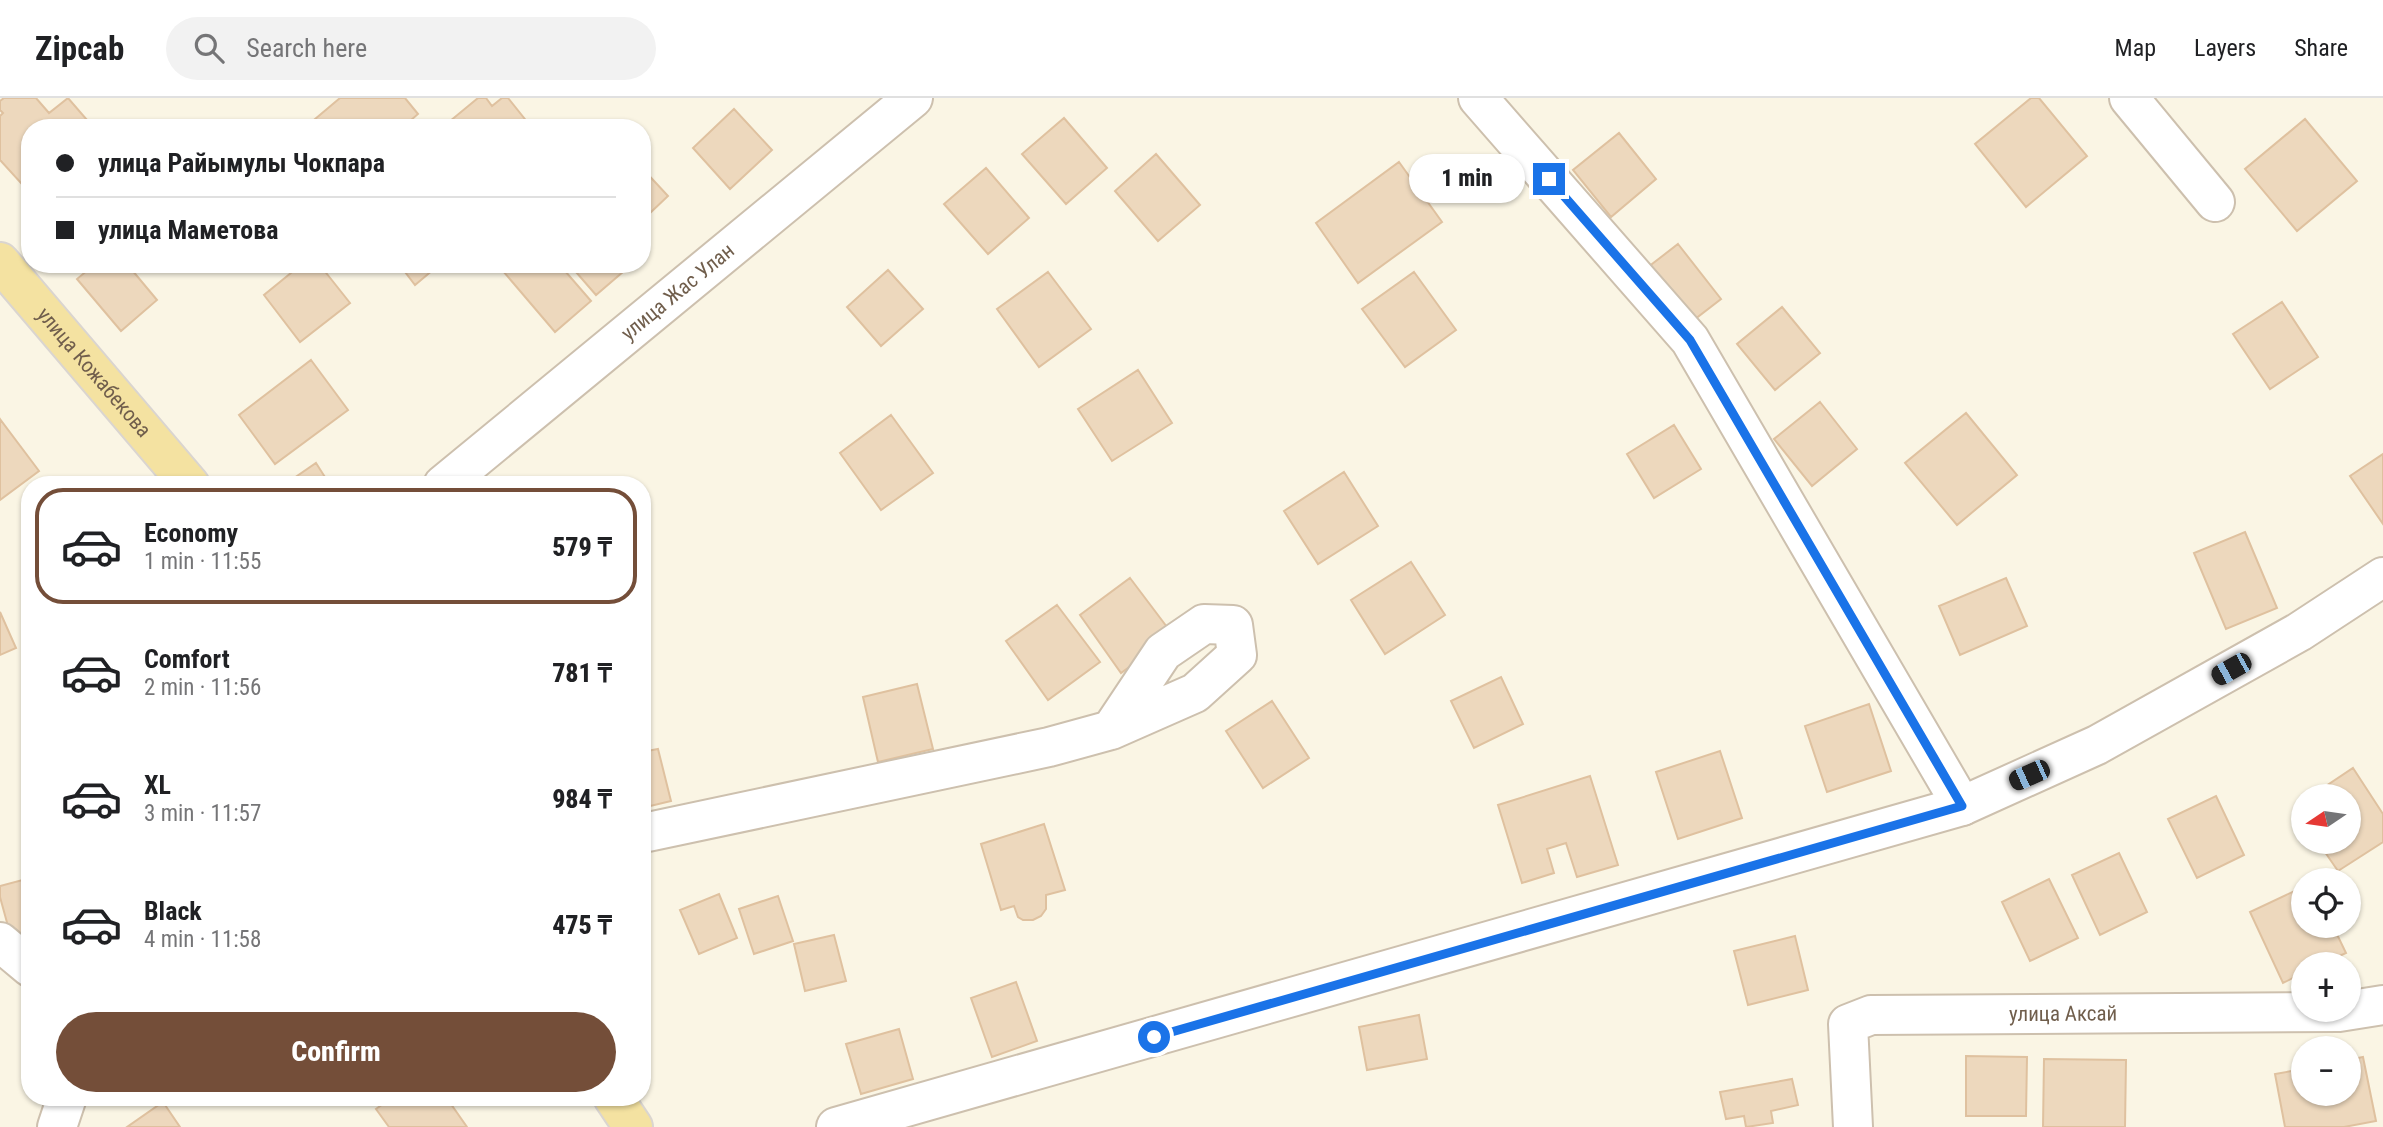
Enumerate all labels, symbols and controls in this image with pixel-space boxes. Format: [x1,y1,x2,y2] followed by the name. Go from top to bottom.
[166,17,656,80] search box
[35,29,124,68] text: Zipcab
[190,29,228,67] icon: search
[246,33,367,63] text: Search here
[2115,34,2156,62] text: Map
[2194,34,2256,62] text: Layers
[2294,34,2348,62] text: Share
[98,148,385,178] text: улица Райымулы Чокпара
[1409,154,1524,204] callout: 1 min
[1533,163,1565,195] route end
[1441,165,1493,192] text: 1 min
[98,215,278,245] text: улица Маметова
[616,238,739,345] street label: улица Жас Улан
[32,303,156,442] street label: улица Кожабекова
[60,515,123,578] icon: car
[144,518,238,548] text: Economy
[552,532,612,562] text: 579 ₸
[144,548,261,575] text: 1 min · 11:55
[60,641,123,704] icon: car
[144,644,230,674] text: Comfort
[2208,650,2255,688] car
[552,658,612,688] text: 781 ₸
[144,674,261,701] text: 2 min · 11:56
[2006,757,2053,793] car
[60,767,123,830] icon: car
[144,770,171,800] text: XL
[552,784,612,814] text: 984 ₸
[2291,784,2361,854] north arrow
[2291,784,2361,1106] map controls
[144,800,261,827] text: 3 min · 11:57
[2291,868,2361,938] button: locate
[60,893,123,956] icon: car
[144,896,202,926] text: Black
[552,910,612,940] text: 475 ₸
[144,926,261,953] text: 4 min · 11:58
[2291,952,2361,1022] button: +
[2009,1001,2117,1026] street label: улица Аксай
[56,1012,616,1092] button: Confirm
[1138,1021,1170,1053] route start
[2291,1036,2361,1106] button: −

